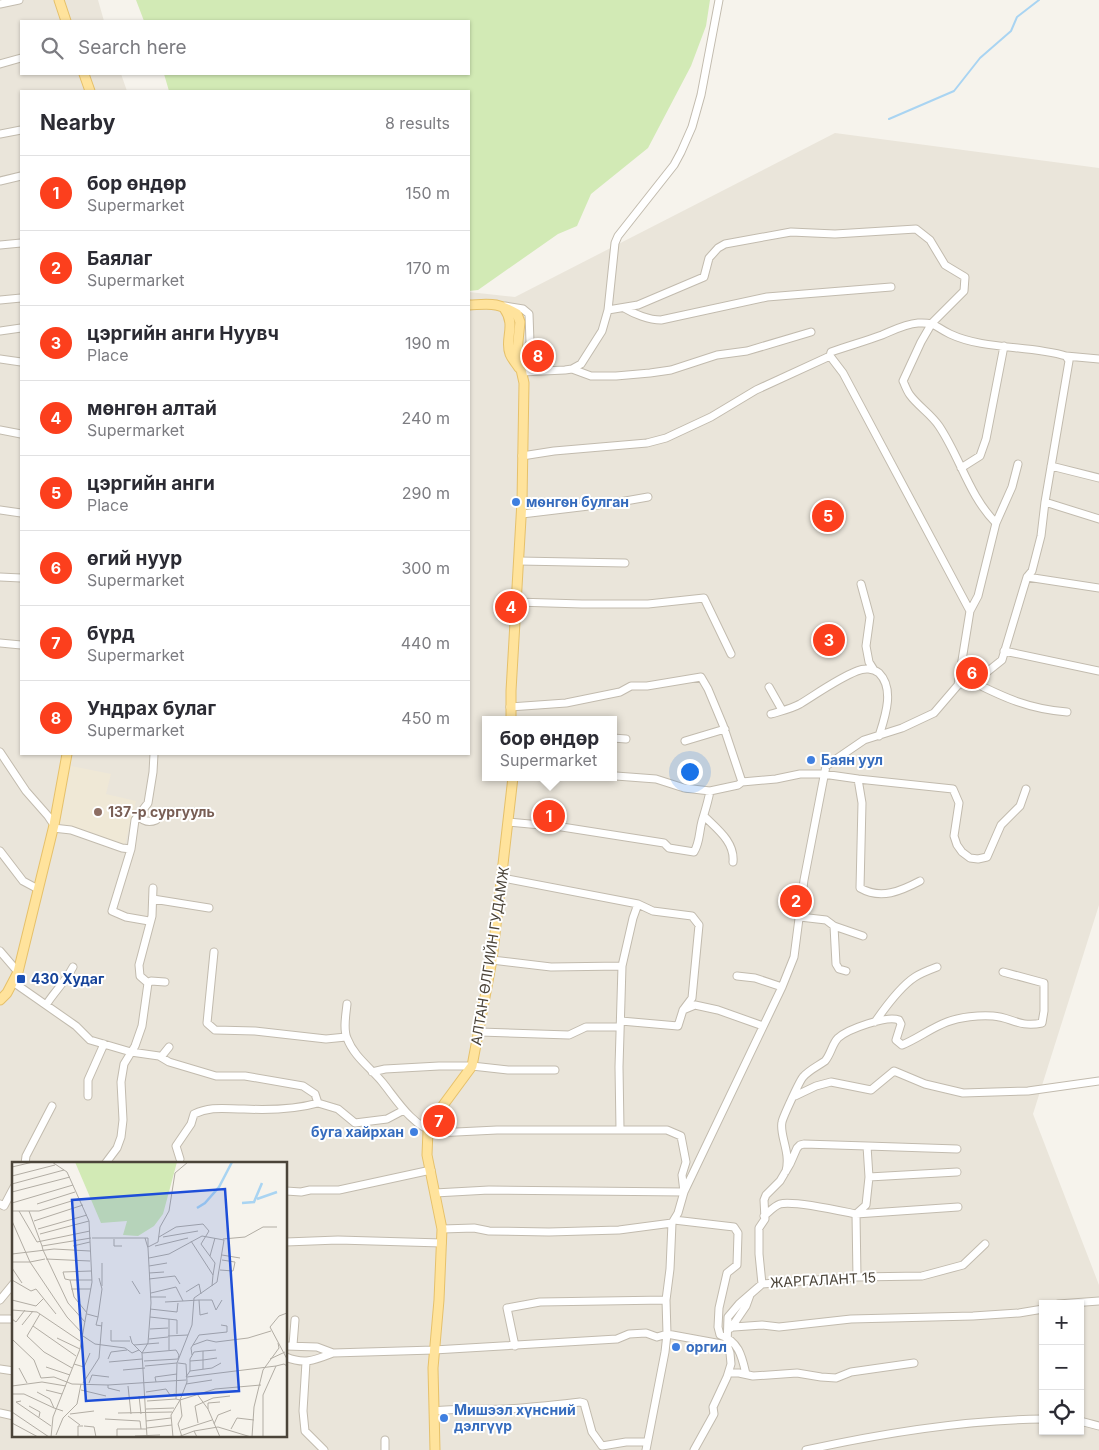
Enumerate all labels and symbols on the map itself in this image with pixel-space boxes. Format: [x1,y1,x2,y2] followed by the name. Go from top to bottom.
[522,337,554,375] pin: 8
[526,493,629,510] place label: мөнгөн булган
[510,496,522,508] marker: мөнгөн булган
[812,497,844,535] pin: 5
[495,588,527,626] pin: 4
[813,621,845,659] pin: 3
[956,654,988,692] pin: 6
[821,751,883,768] place label: Баян уул
[805,754,817,766] marker: Баян уул
[677,759,703,785] your location
[533,797,565,835] pin: 1
[108,803,215,820] place label: 137-р сургууль
[92,806,104,818] marker: 137-р сургууль
[466,865,512,1047] street label: АЛТАН ӨЛГИЙН ГУДАМЖ
[780,882,812,920] pin: 2
[31,970,105,987] place label: 430 Худаг
[15,973,27,985] marker: 430 Худаг
[423,1102,455,1140] pin: 7
[311,1123,404,1140] place label: буга хайрхан
[408,1126,420,1138] marker: буга хайрхан
[12,1162,288,1438] inset map
[769,1268,877,1291] street label: ЖАРГАЛАНТ 15
[686,1338,727,1355] place label: оргил
[670,1341,682,1353] marker: оргил
[454,1401,576,1434] place label: Мишээл хүнсний дэлгүүр
[438,1412,450,1424] marker: Мишээл хүнсний дэлгүүр

